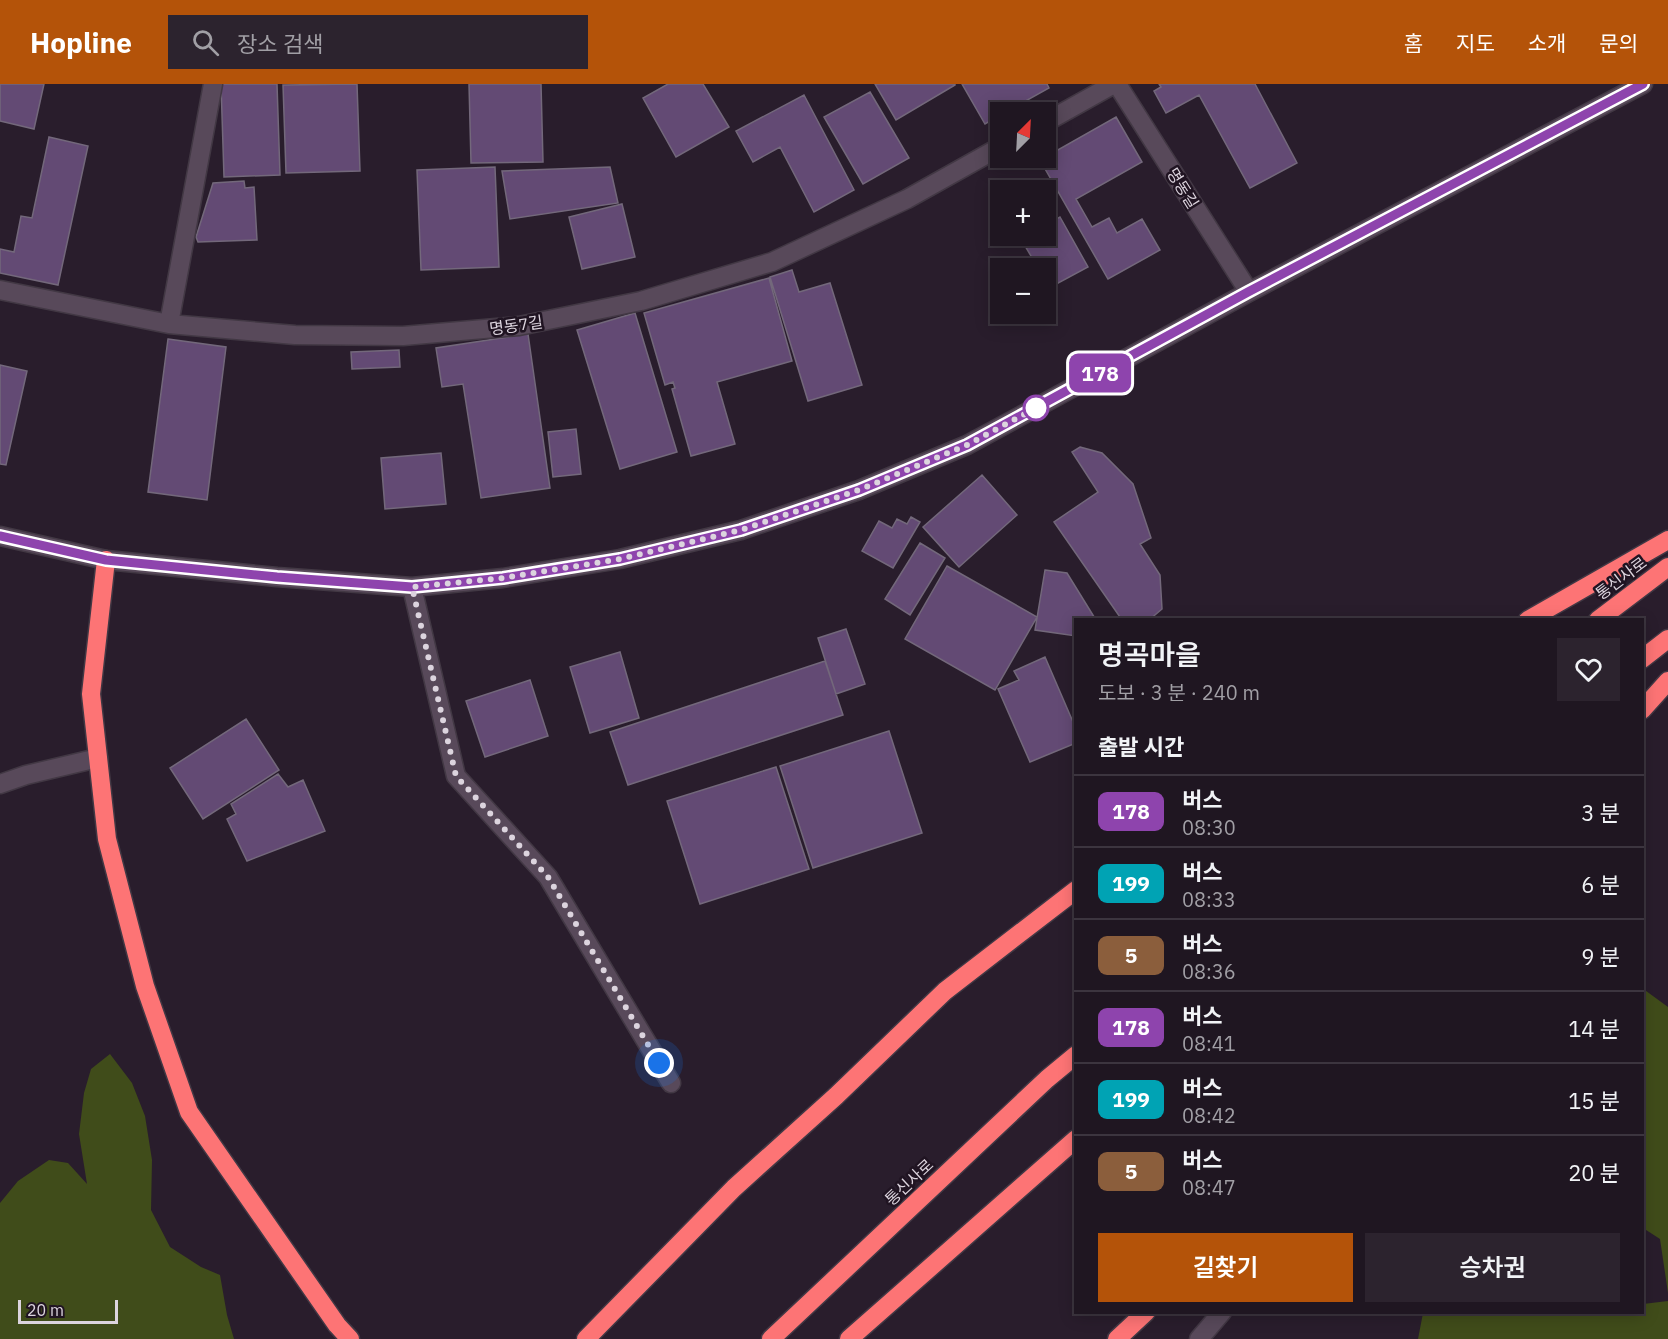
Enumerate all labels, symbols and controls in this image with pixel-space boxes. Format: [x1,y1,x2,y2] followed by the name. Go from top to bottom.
[168,15,588,69] search box
[30,24,132,61] text: Hopline
[189,26,222,59] icon: search
[237,29,323,58] text: 장소 검색
[1404,29,1423,57] text: 홈
[1456,29,1495,57] text: 지도
[1528,29,1566,57] text: 소개
[1599,29,1638,57] text: 문의
[990,102,1056,168] north arrow
[990,102,1056,324] map controls
[1163,164,1203,212] street label: 명동길
[990,180,1056,246] button: +
[990,258,1056,324] button: −
[488,311,544,339] street label: 명동7길
[1066,354,1134,392] line badge: 178
[1081,359,1119,387] text: 178
[1023,395,1049,421] unlabelled marker
[1591,552,1651,604] street label: 통신사로
[1098,636,1201,673] text: 명곡마을
[1557,638,1620,701] button: heart
[1098,679,1260,706] text: 도보 · 3 분 · 240 m
[1098,732,1184,761] text: 출발 시간
[1182,785,1222,814] text: 버스
[1112,797,1150,825] text: 178
[1581,798,1620,827] text: 3 분
[1182,814,1236,841] text: 08:30
[1182,857,1222,886] text: 버스
[1112,869,1150,897] text: 199
[1581,870,1620,899] text: 6 분
[1182,886,1236,913] text: 08:33
[1182,929,1222,958] text: 버스
[1125,941,1137,969] text: 5
[1581,942,1620,971] text: 9 분
[1182,958,1236,985] text: 08:36
[1182,1001,1222,1030] text: 버스
[1112,1013,1150,1041] text: 178
[1568,1014,1620,1043] text: 14 분
[1182,1030,1236,1057] text: 08:41
[644,1048,674,1078] your location
[1182,1073,1222,1102] text: 버스
[1112,1085,1150,1113] text: 199
[1568,1086,1620,1115] text: 15 분
[1182,1102,1236,1129] text: 08:42
[1182,1145,1222,1174] text: 버스
[881,1154,938,1209] street label: 통신사로
[1125,1157,1137,1185] text: 5
[1568,1158,1620,1187] text: 20 분
[1182,1174,1236,1201] text: 08:47
[1098,1233,1353,1302] button: 길찾기
[1365,1233,1620,1302] button: 승차권
[18,1297,118,1324] scale bar
[27,1300,64,1320] text: 20 m

